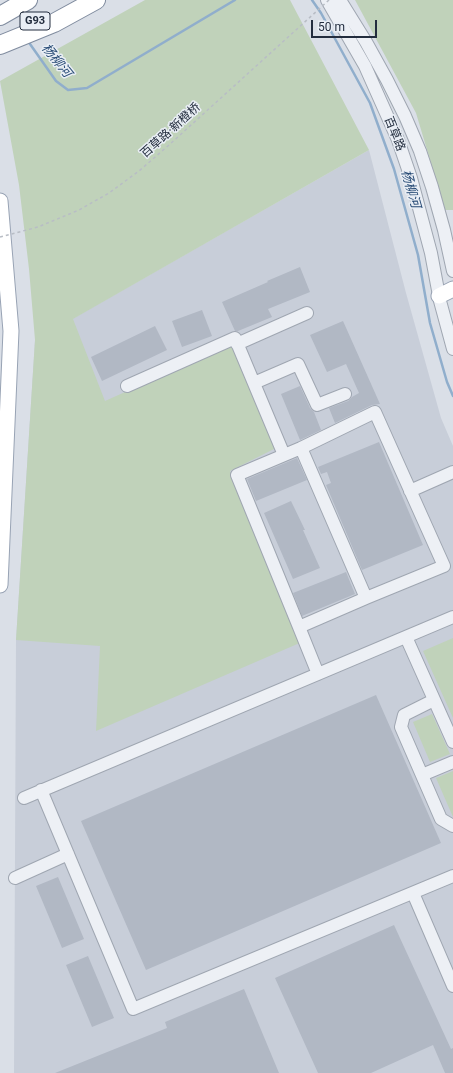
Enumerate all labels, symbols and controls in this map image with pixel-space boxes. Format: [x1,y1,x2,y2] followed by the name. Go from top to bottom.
[20,12,50,30] road number: G93
[313,12,379,38] scale bar
[318,20,345,34] text: 50 m
[38,41,74,81] water label: 杨柳河
[138,101,204,161] street label: 百草路·新橙桥
[381,115,407,153] street label: 百草路
[397,168,423,210] water label: 杨柳河

